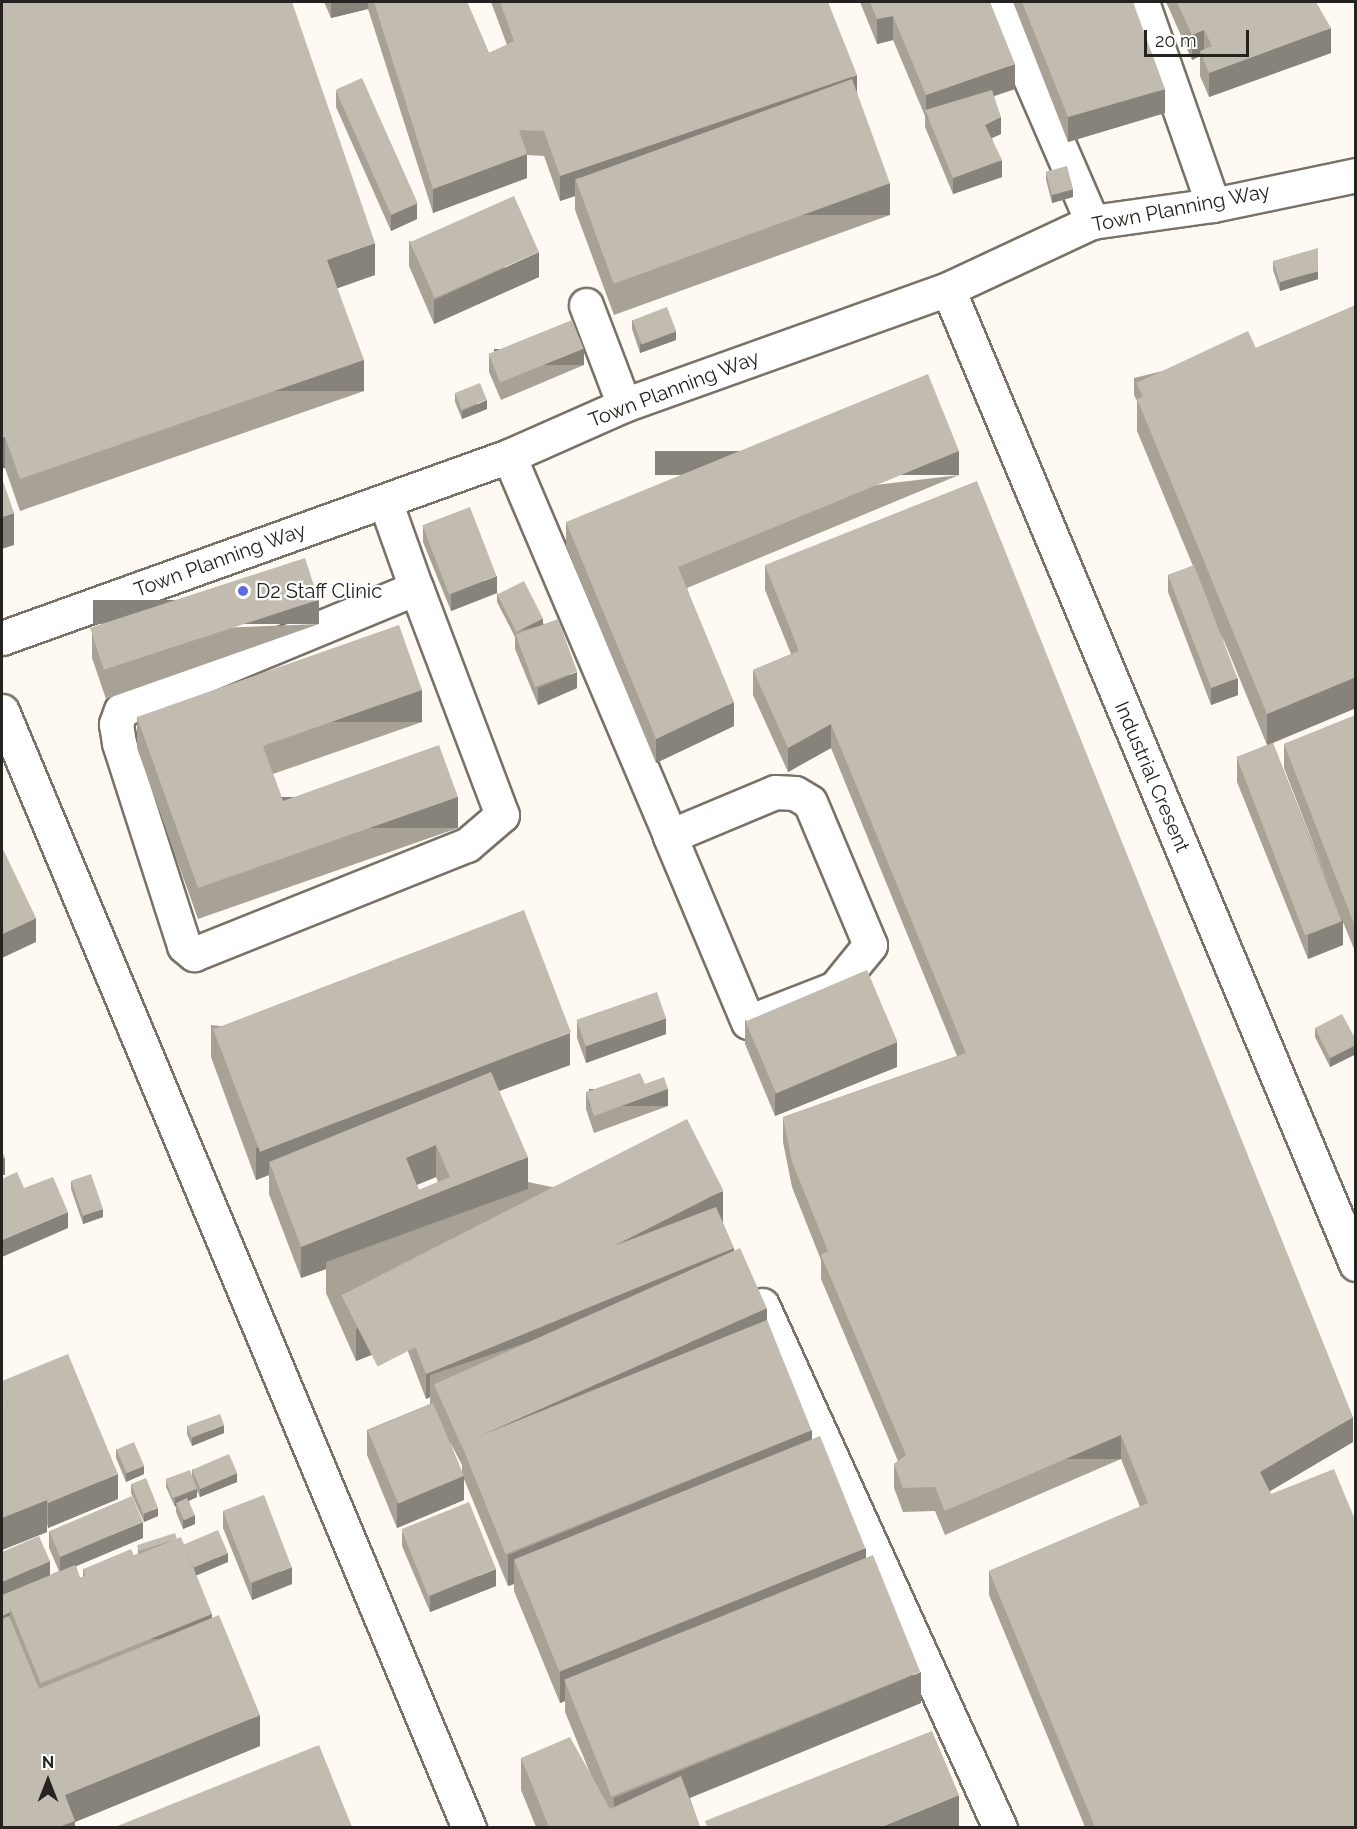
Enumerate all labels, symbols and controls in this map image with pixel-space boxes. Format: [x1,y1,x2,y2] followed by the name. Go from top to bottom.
[1147,18,1252,56] scale bar
[1155,30,1197,51] text: 20 m
[1090,179,1272,237] street label: Town Planning Way
[585,345,763,433] street label: Town Planning Way
[131,518,309,602] street label: Town Planning Way
[256,579,383,603] place label: D2 Staff Clinic
[234,582,252,600] marker: D2 Staff Clinic
[1109,698,1195,856] street label: Industrial Cresent
[18,1751,78,1811] north arrow
[42,1753,54,1772] text: N

